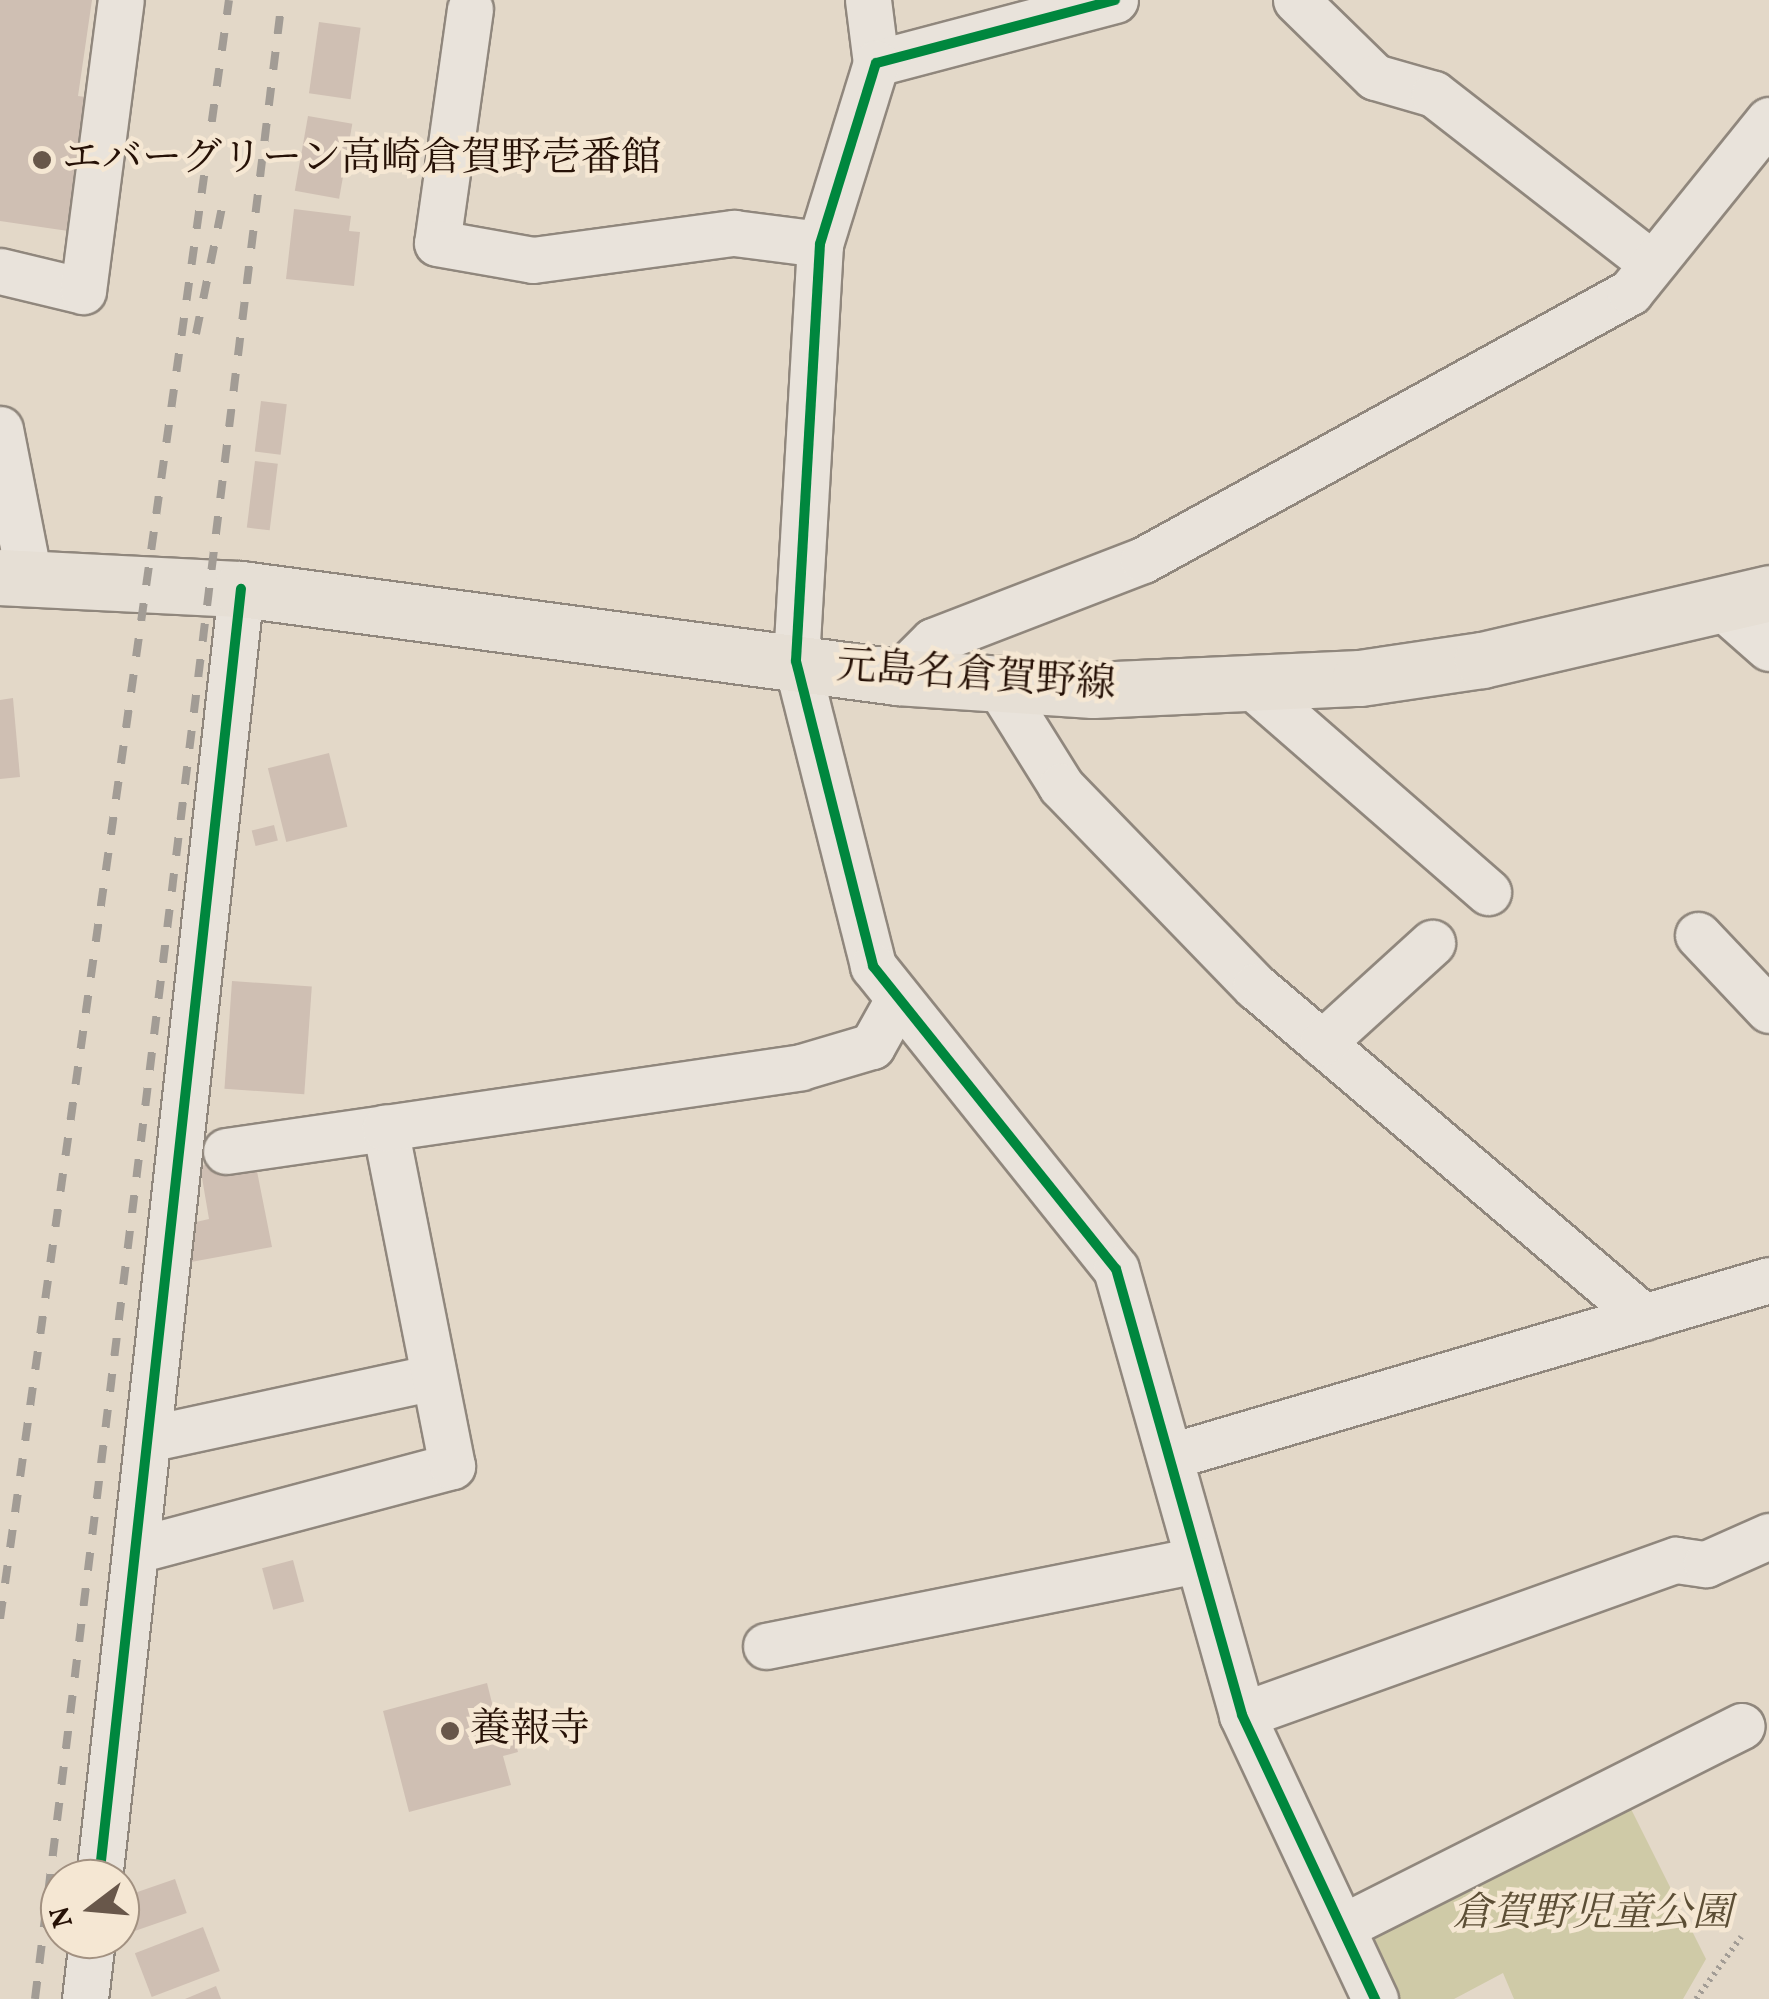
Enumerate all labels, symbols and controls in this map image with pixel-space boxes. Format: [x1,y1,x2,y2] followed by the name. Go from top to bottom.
[62,136,662,184] place label: エバーグリーン高崎倉賀野壱番館
[31,149,53,171] marker: エバーグリーン高崎倉賀野壱番館
[835,643,1117,711] street label: 元島名倉賀野線
[470,1707,590,1755] place label: 養報寺
[439,1720,461,1742] marker: 養報寺
[40,1859,140,1959] north arrow
[1452,1891,1732,1939] park label: 倉賀野児童公園
[41,1902,84,1932] text: N

